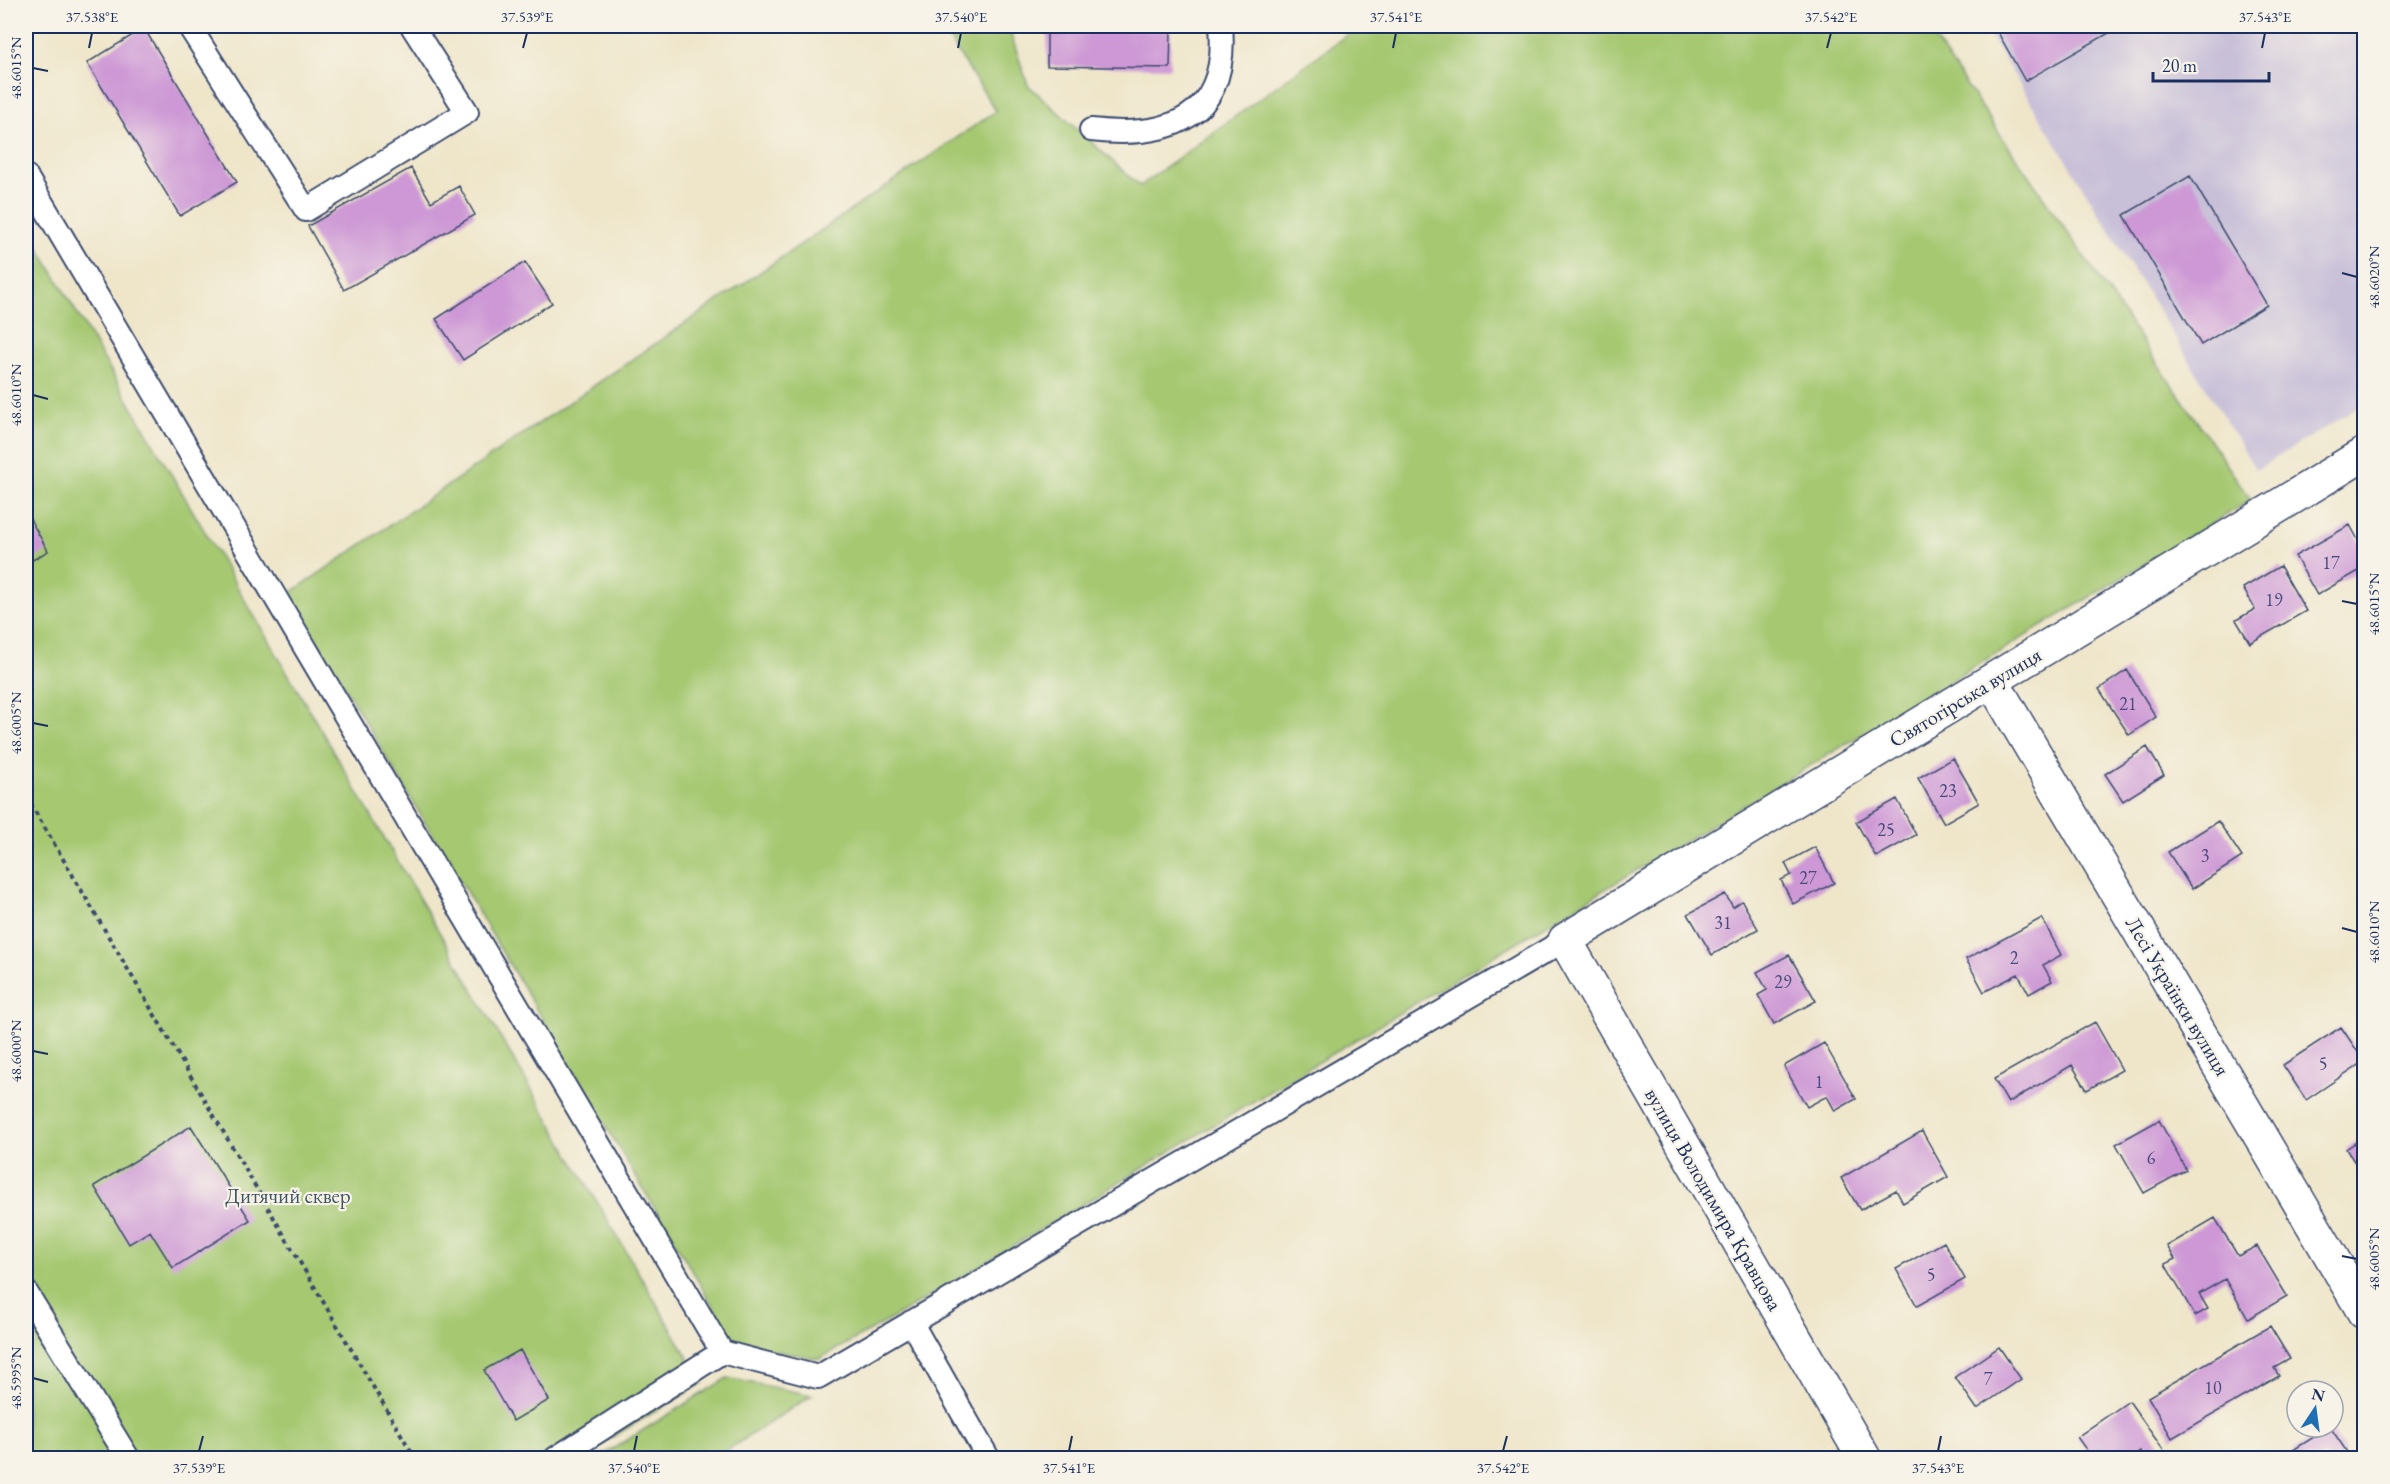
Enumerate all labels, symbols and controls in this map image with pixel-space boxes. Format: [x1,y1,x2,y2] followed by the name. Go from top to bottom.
[66,7,119,26] text: 37.538°E
[501,7,554,26] text: 37.539°E
[935,7,988,26] text: 37.540°E
[1370,7,1423,26] text: 37.541°E
[1805,7,1858,26] text: 37.542°E
[2239,7,2292,26] text: 37.543°E
[6,36,25,99] text: 48.6015°N
[2153,45,2268,83] scale bar
[2162,54,2197,77] text: 20 m
[2364,245,2383,308] text: 48.6020°N
[6,363,25,426] text: 48.6010°N
[2322,551,2340,574] house number: 17
[2364,572,2383,635] text: 48.6015°N
[2265,588,2283,611] house number: 19
[1884,641,2046,753] street label: Святогірська вулиця
[6,691,25,754] text: 48.6005°N
[2119,692,2137,715] house number: 21
[1939,779,1957,802] house number: 23
[1877,818,1895,841] house number: 25
[2201,844,2209,867] house number: 3
[1799,866,1817,889] house number: 27
[2364,900,2383,963] text: 48.6010°N
[1714,911,1732,934] house number: 31
[2120,911,2236,1081] street label: Лесі Українки вулиця
[2010,946,2019,969] house number: 2
[1774,970,1792,993] house number: 29
[6,1019,25,1082] text: 48.6000°N
[2319,1052,2327,1075] house number: 5
[1815,1070,1823,1093] house number: 1
[1639,1083,1789,1316] street label: вулиця Володимира Кравцова
[2147,1146,2156,1169] house number: 6
[225,1182,351,1209] park label: Дитячий сквер
[2364,1227,2383,1290] text: 48.6005°N
[1927,1263,1935,1286] house number: 5
[6,1346,25,1409] text: 48.5995°N
[1984,1367,1993,1390] house number: 7
[2204,1376,2222,1399] house number: 10
[2285,1379,2345,1439] north arrow
[2310,1383,2327,1407] text: N
[173,1458,226,1477] text: 37.539°E
[608,1458,661,1477] text: 37.540°E
[1043,1458,1096,1477] text: 37.541°E
[1477,1458,1530,1477] text: 37.542°E
[1912,1458,1965,1477] text: 37.543°E

